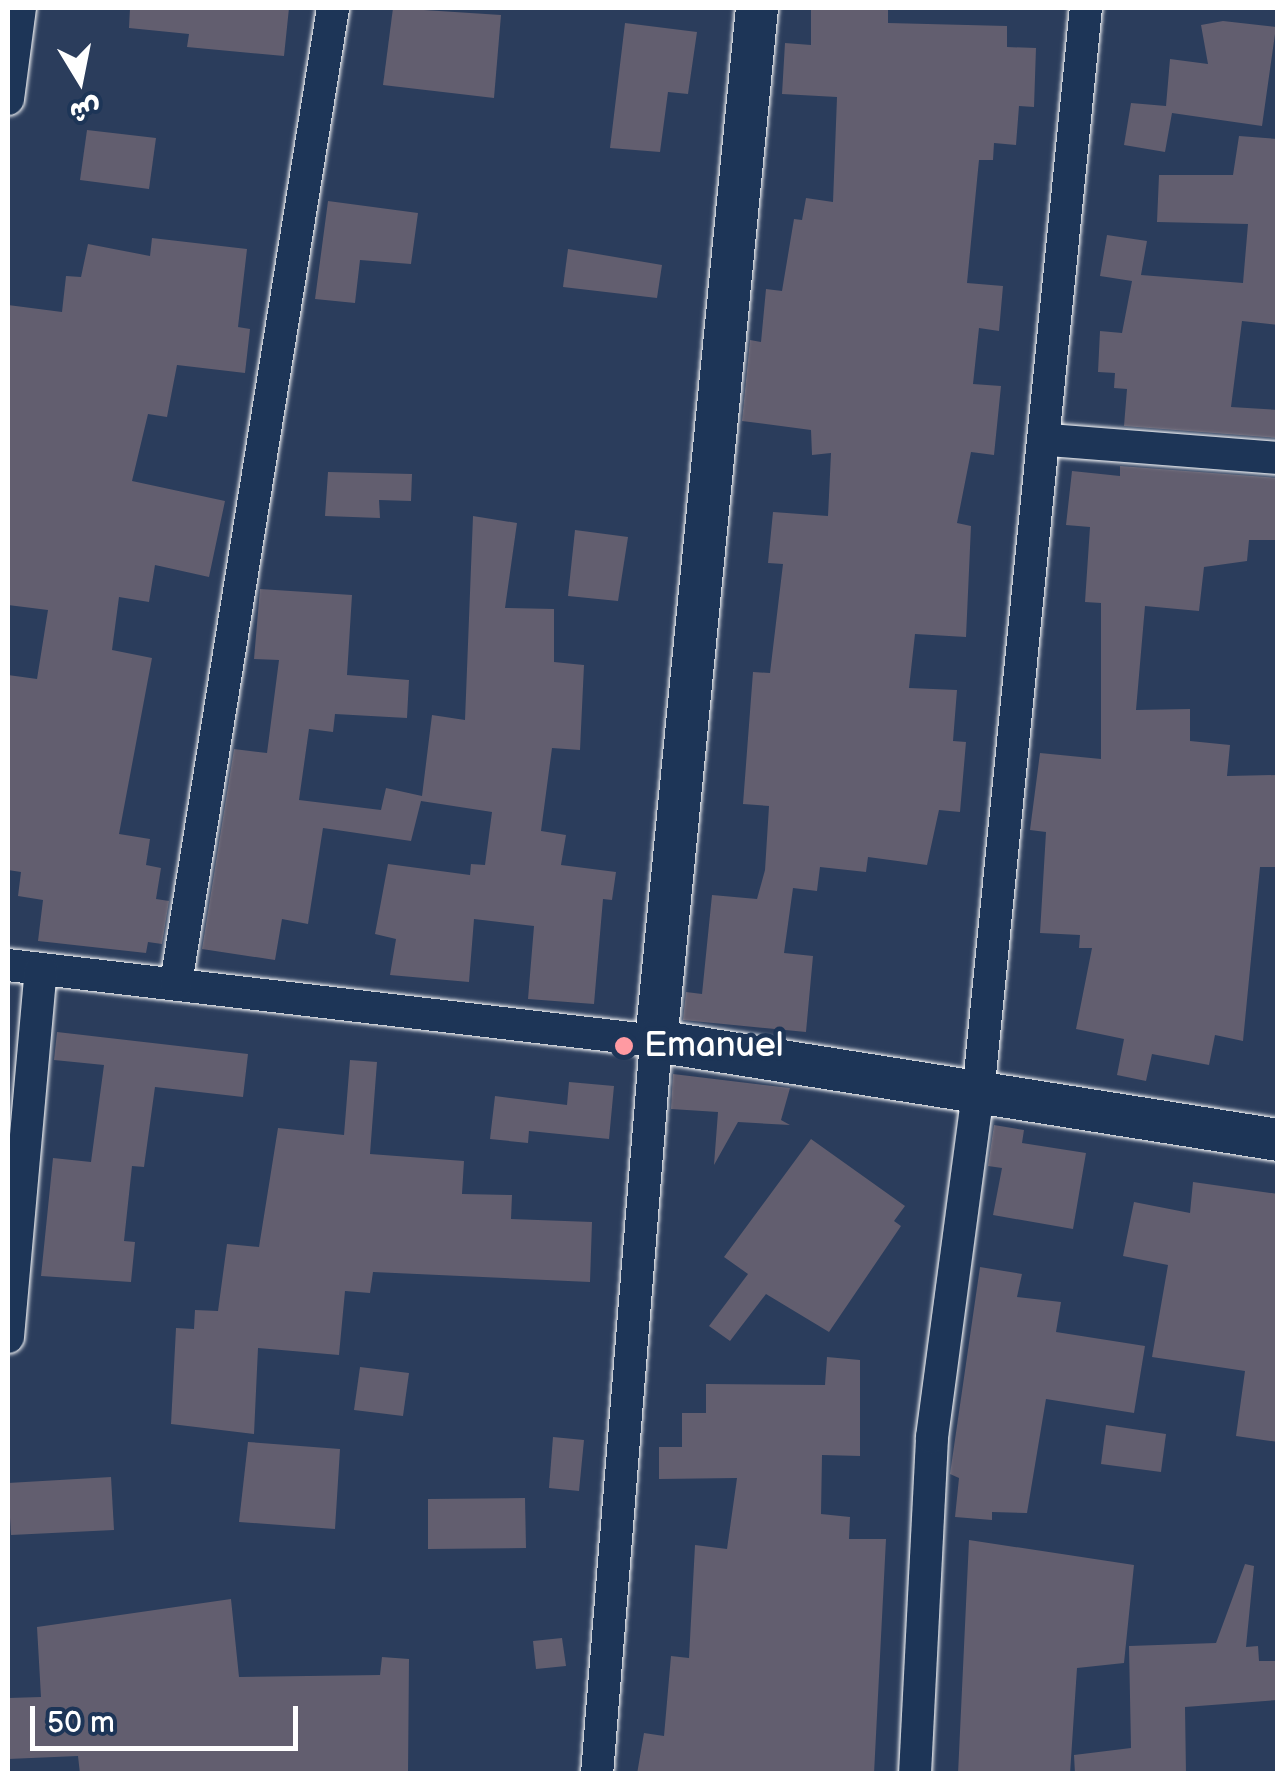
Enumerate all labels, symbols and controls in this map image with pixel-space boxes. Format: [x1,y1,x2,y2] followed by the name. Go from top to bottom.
[30,30,130,130] north arrow
[67,91,103,129] text: ش
[644,1025,783,1067] place label: Emanuel
[613,1035,635,1057] marker: Emanuel
[35,1686,302,1748] scale bar
[47,1705,115,1741] text: 50 m

